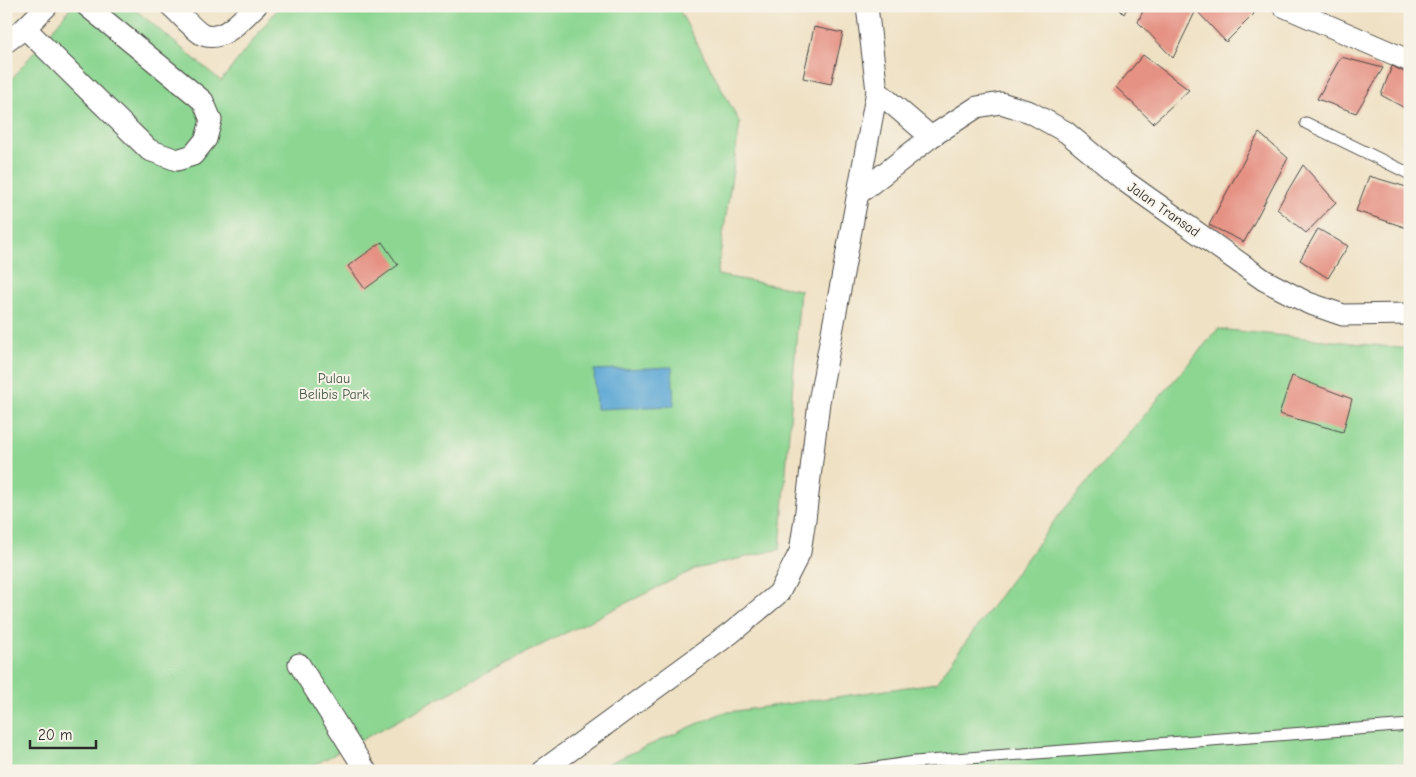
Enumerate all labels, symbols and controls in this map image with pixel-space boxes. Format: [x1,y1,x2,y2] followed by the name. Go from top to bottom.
[1124,178,1203,241] street label: Jalan Transad
[299,370,369,403] park label: Pulau Belibis Park
[30,717,96,749] scale bar
[38,726,72,744] text: 20 m

